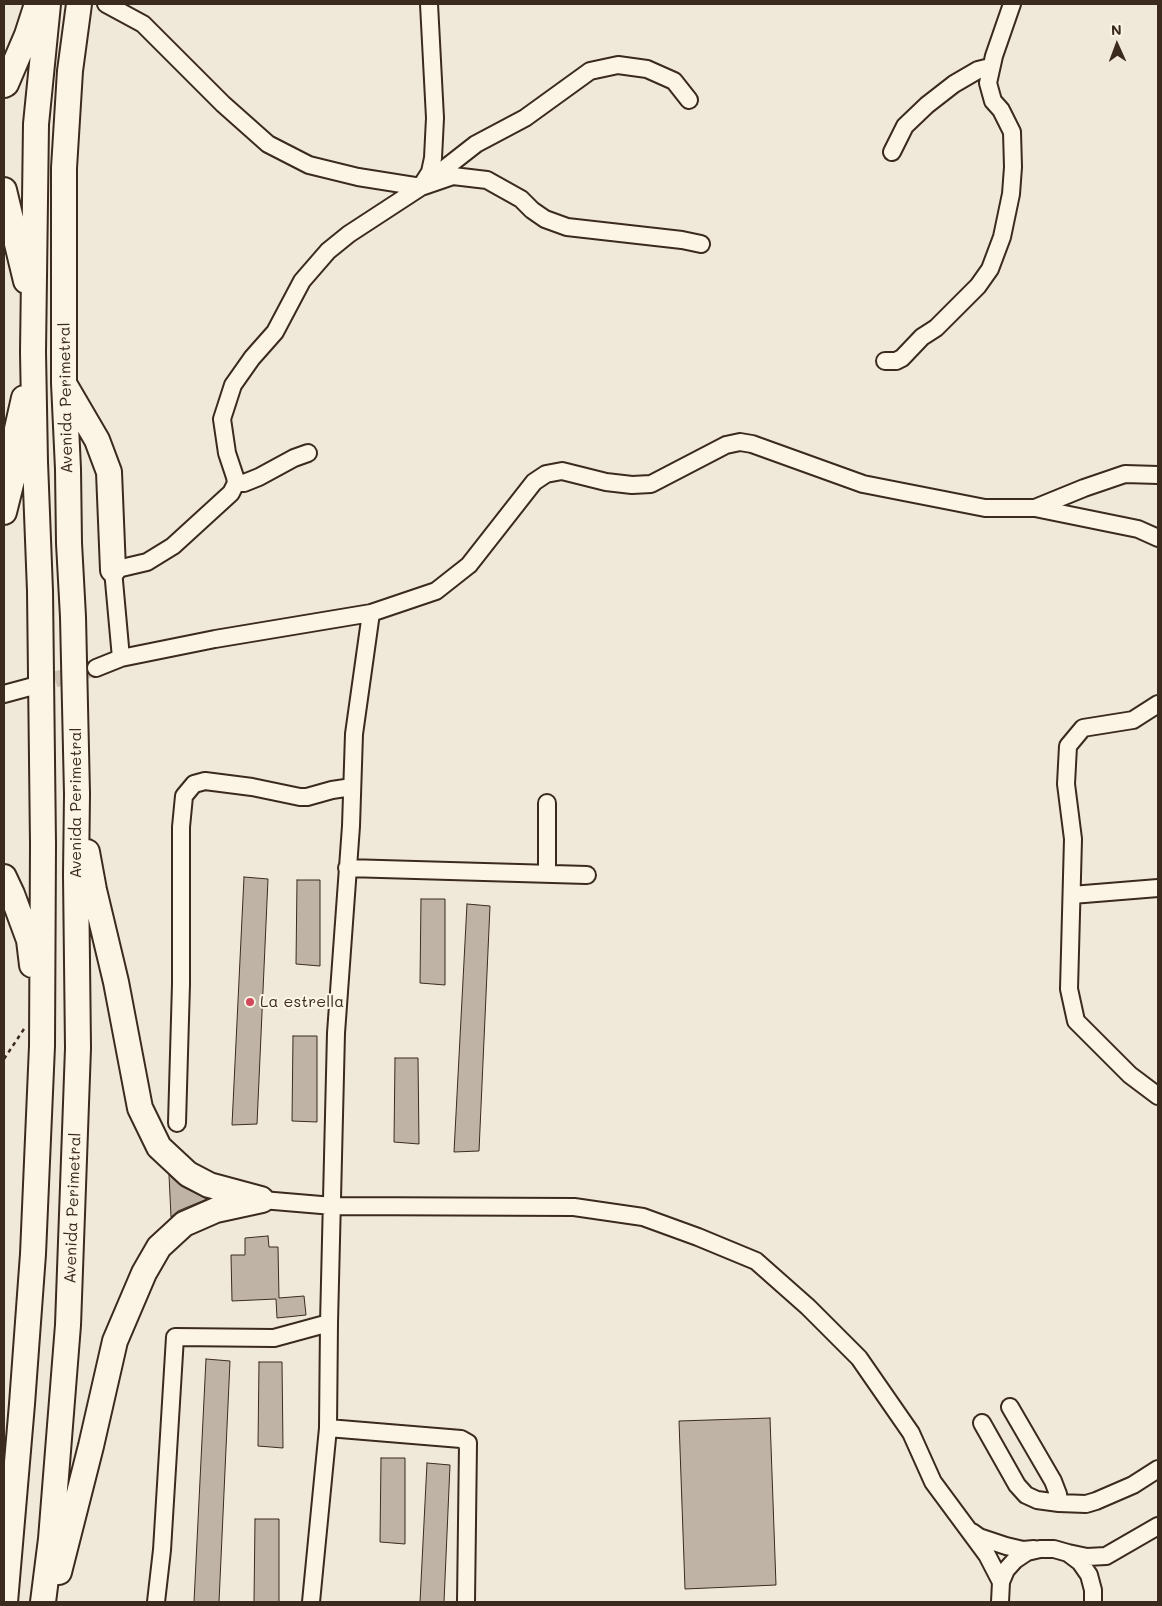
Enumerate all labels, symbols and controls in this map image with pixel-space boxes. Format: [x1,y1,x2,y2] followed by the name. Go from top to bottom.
[1092,20,1142,70] north arrow
[1111,20,1122,39] text: N
[55,322,77,474] street label: Avenida Perimetral
[66,727,86,879] street label: Avenida Perimetral
[260,992,344,1012] place label: La estrella
[244,996,256,1008] marker: La estrella
[61,1132,85,1284] street label: Avenida Perimetral

